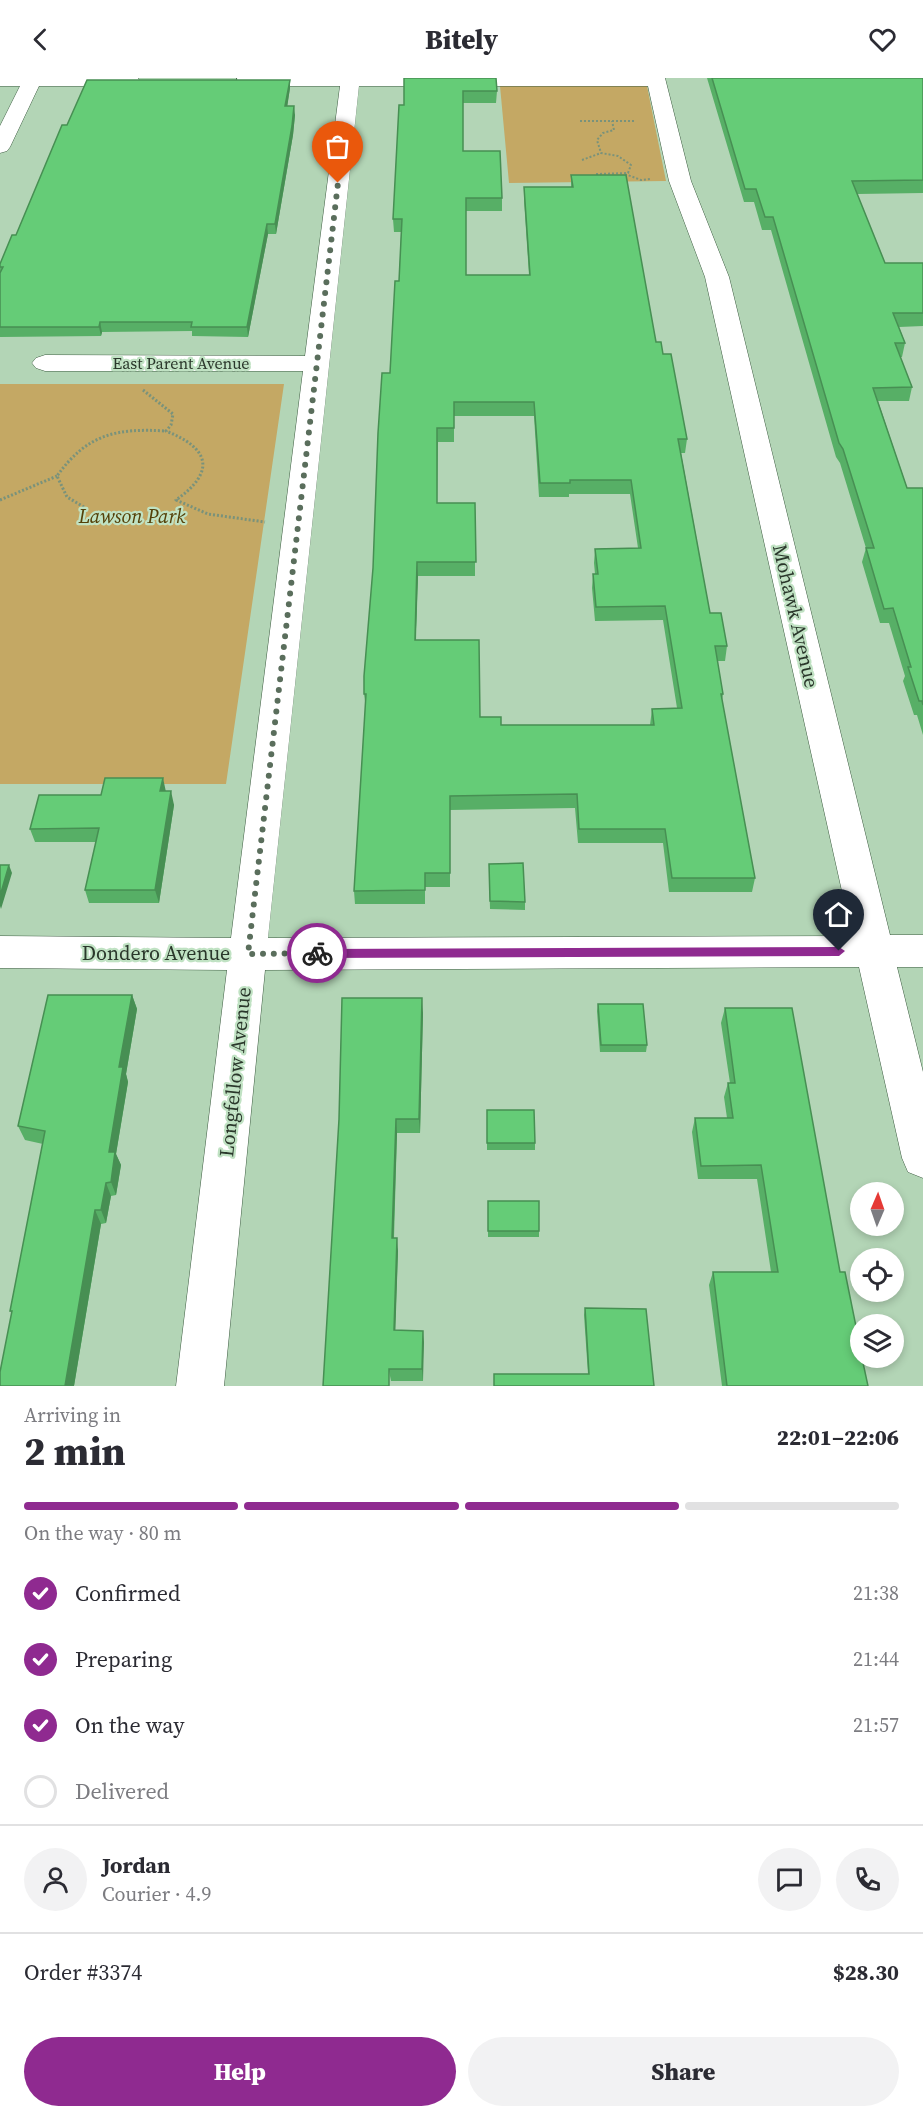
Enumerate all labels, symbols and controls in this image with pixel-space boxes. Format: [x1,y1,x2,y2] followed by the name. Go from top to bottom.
[425,21,498,58] text: Bitely
[24,23,57,56] icon: back
[866,23,899,56] icon: heart
[312,121,363,183] pin
[321,130,354,163] icon: bag
[113,352,250,374] street label: East Parent Avenue
[77,502,186,530] park label: Lawson Park
[766,542,826,690] street label: Mohawk Avenue
[813,889,864,951] pin
[822,898,855,931] icon: home
[287,923,347,983] courier
[301,937,334,970] icon: bike
[82,939,230,967] street label: Dondero Avenue
[212,986,258,1158] street label: Longfellow Avenue
[850,1182,904,1236] north arrow
[850,1182,904,1368] map controls
[850,1248,904,1302] button: locate
[850,1314,904,1368] button: layers
[24,1401,121,1429] text: Arriving in
[777,1422,899,1452] text: 22:01–22:06
[24,1425,126,1478] text: 2 min
[24,1519,181,1547] text: On the way · 80 m
[24,1577,57,1610] icon: check
[75,1578,180,1608] text: Confirmed
[853,1579,899,1607] text: 21:38
[24,1643,57,1676] icon: check
[75,1644,172,1674] text: Preparing
[853,1645,899,1673] text: 21:44
[24,1709,57,1742] icon: check
[75,1710,184,1740] text: On the way
[853,1711,899,1739] text: 21:57
[75,1776,169,1806] text: Delivered
[24,1848,87,1911] button: person
[758,1848,821,1911] button: chat
[836,1848,899,1911] button: phone
[102,1850,170,1880] text: Jordan
[102,1880,211,1908] text: Courier · 4.9
[24,1957,142,1987] text: Order #3374
[833,1957,899,1987] text: $28.30
[24,2037,456,2106] button: Help
[468,2037,899,2106] button: Share

